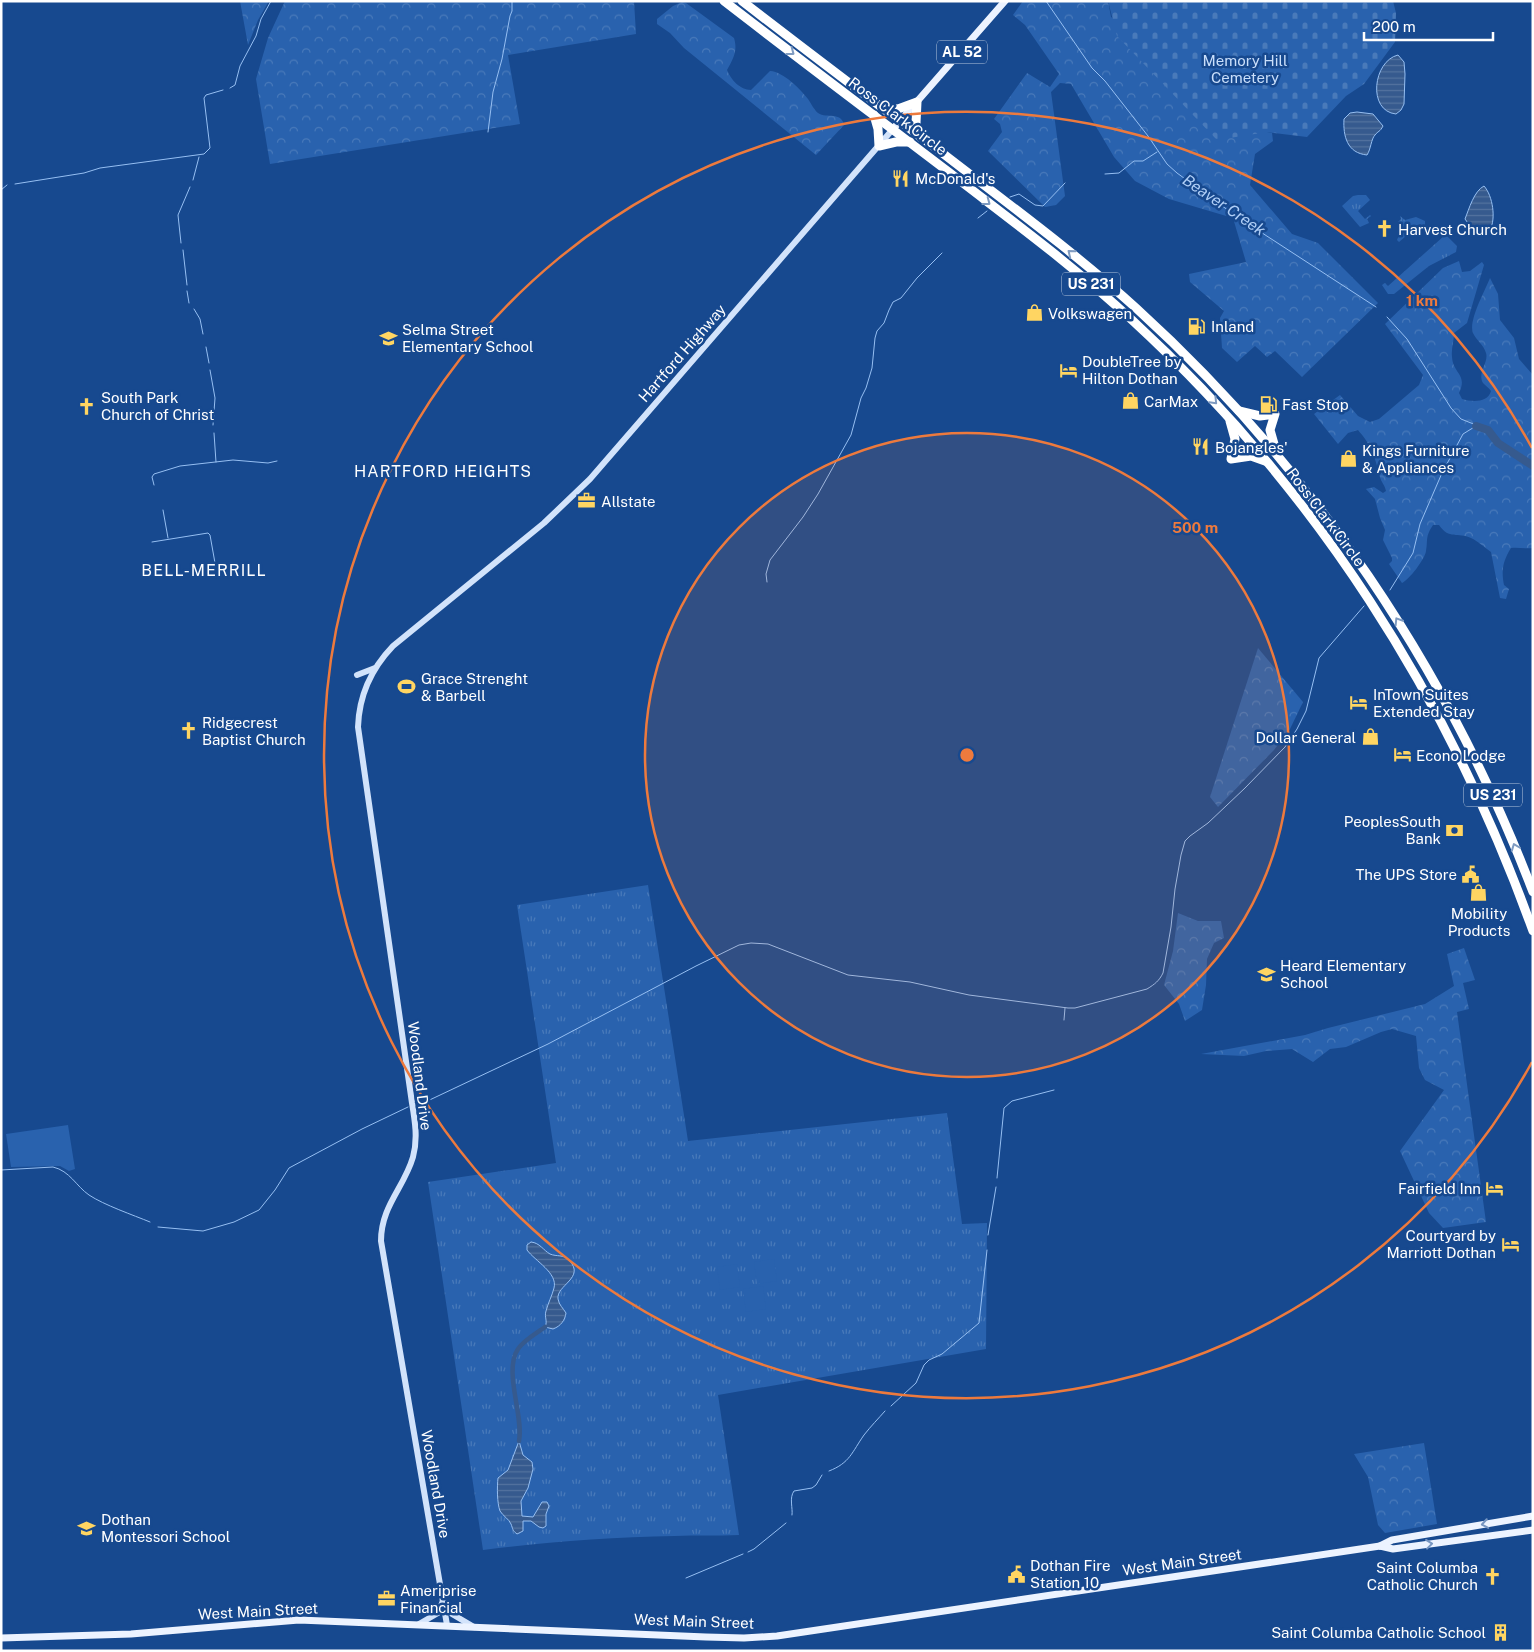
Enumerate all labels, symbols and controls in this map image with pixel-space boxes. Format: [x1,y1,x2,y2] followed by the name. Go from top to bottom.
[1364,10,1493,42] scale bar
[1372,18,1416,35] text: 200 m
[937,41,987,64] road number: AL 52
[785,46,795,55] one-way arrow
[1203,52,1287,86] park label: Memory Hill Cemetery
[845,73,951,159] street label: Ross Clark Circle
[891,168,911,188] restaurant icon: McDonald's
[915,170,995,187] place label: McDonald's
[1179,170,1269,240] water label: Beaver Creek
[981,196,990,204] one-way arrow
[1374,219,1394,239] church icon: Harvest Church
[1398,221,1507,238] place label: Harvest Church
[1068,250,1077,258] one-way arrow
[1062,272,1120,296] road number: US 231
[1406,292,1438,309] text: 1 km
[635,301,729,405] street label: Hartford Highway
[1024,303,1044,323] shop icon: Volkswagen
[1048,305,1132,322] place label: Volkswagen
[1187,316,1207,336] fuel station icon: Inland
[1211,318,1254,335] place label: Inland
[402,321,534,355] place label: Selma Street Elementary School
[378,328,398,348] school or university icon: Selma Street Elementary School
[1082,353,1181,387] place label: DoubleTree by Hilton Dothan
[1058,360,1078,380] hotel icon: DoubleTree by Hilton Dothan
[101,389,214,423] place label: South Park Church of Christ
[1120,391,1140,411] shop icon: CarMax
[1144,393,1198,410] place label: CarMax
[1258,394,1278,414] fuel station icon: Fast Stop
[1208,395,1217,404] one-way arrow
[77,396,97,416] church icon: South Park Church of Christ
[1282,396,1349,413] place label: Fast Stop
[1191,437,1211,457] restaurant icon: Bojangles'
[1215,439,1288,456] place label: Bojangles'
[1362,442,1470,476] place label: Kings Furniture & Appliances
[1338,449,1358,469] shop icon: Kings Furniture & Appliances
[354,462,532,481] district label: HARTFORD HEIGHTS
[1283,464,1369,570] street label: Ross Clark Circle
[577,491,597,511] office icon: Allstate
[601,493,656,510] place label: Allstate
[1172,519,1218,536] text: 500 m
[141,561,267,580] district label: BELL-MERRILL
[1395,617,1405,626] one-way arrow
[421,670,528,704] place label: Grace Strenght & Barbell
[397,677,417,697] sports icon: Grace Strenght & Barbell
[1373,686,1475,720] place label: InTown Suites Extended Stay
[1349,693,1369,713] hotel icon: InTown Suites Extended Stay
[202,714,306,748] place label: Ridgecrest Baptist Church
[178,721,198,741] church icon: Ridgecrest Baptist Church
[1360,727,1380,747] shop icon: Dollar General
[1255,729,1356,746] place label: Dollar General
[1392,745,1412,765] hotel icon: Econo Lodge
[958,746,976,764] centre of rings
[1416,747,1506,764] place label: Econo Lodge
[1464,784,1522,806] road number: US 231
[1344,813,1441,847] place label: PeoplesSouth Bank
[1445,820,1465,840] bank icon: PeoplesSouth Bank
[1511,843,1521,851] one-way arrow
[1461,864,1481,884] public building icon: The UPS Store
[1355,866,1457,883] place label: The UPS Store
[1469,882,1489,902] shop icon: Mobility Products
[1448,905,1510,939] place label: Mobility Products
[1280,957,1406,991] place label: Heard Elementary School
[1256,964,1276,984] school or university icon: Heard Elementary School
[405,1021,435,1131] street label: Woodland Drive
[1485,1178,1505,1198] hotel icon: Fairfield Inn
[1398,1180,1481,1197] place label: Fairfield Inn
[1386,1227,1496,1261] place label: Courtyard by Marriott Dothan
[1500,1234,1520,1254] hotel icon: Courtyard by Marriott Dothan
[418,1429,454,1539] street label: Woodland Drive
[101,1511,230,1545] place label: Dothan Montessori School
[77,1518,97,1538] school or university icon: Dothan Montessori School
[1480,1519,1489,1529] one-way arrow
[1425,1539,1433,1550] one-way arrow
[1121,1545,1243,1579] street label: West Main Street
[1030,1557,1111,1591] place label: Dothan Fire Station 10
[1367,1559,1478,1593] place label: Saint Columba Catholic Church
[1006,1564,1026,1584] public building icon: Dothan Fire Station 10
[1482,1566,1502,1586] church icon: Saint Columba Catholic Church
[400,1582,476,1616] place label: Ameriprise Financial
[376,1589,396,1609] office icon: Ameriprise Financial
[197,1599,319,1623] street label: West Main Street
[634,1610,755,1632] street label: West Main Street
[1490,1622,1510,1642] building icon: Saint Columba Catholic School
[1271,1624,1486,1641] place label: Saint Columba Catholic School

